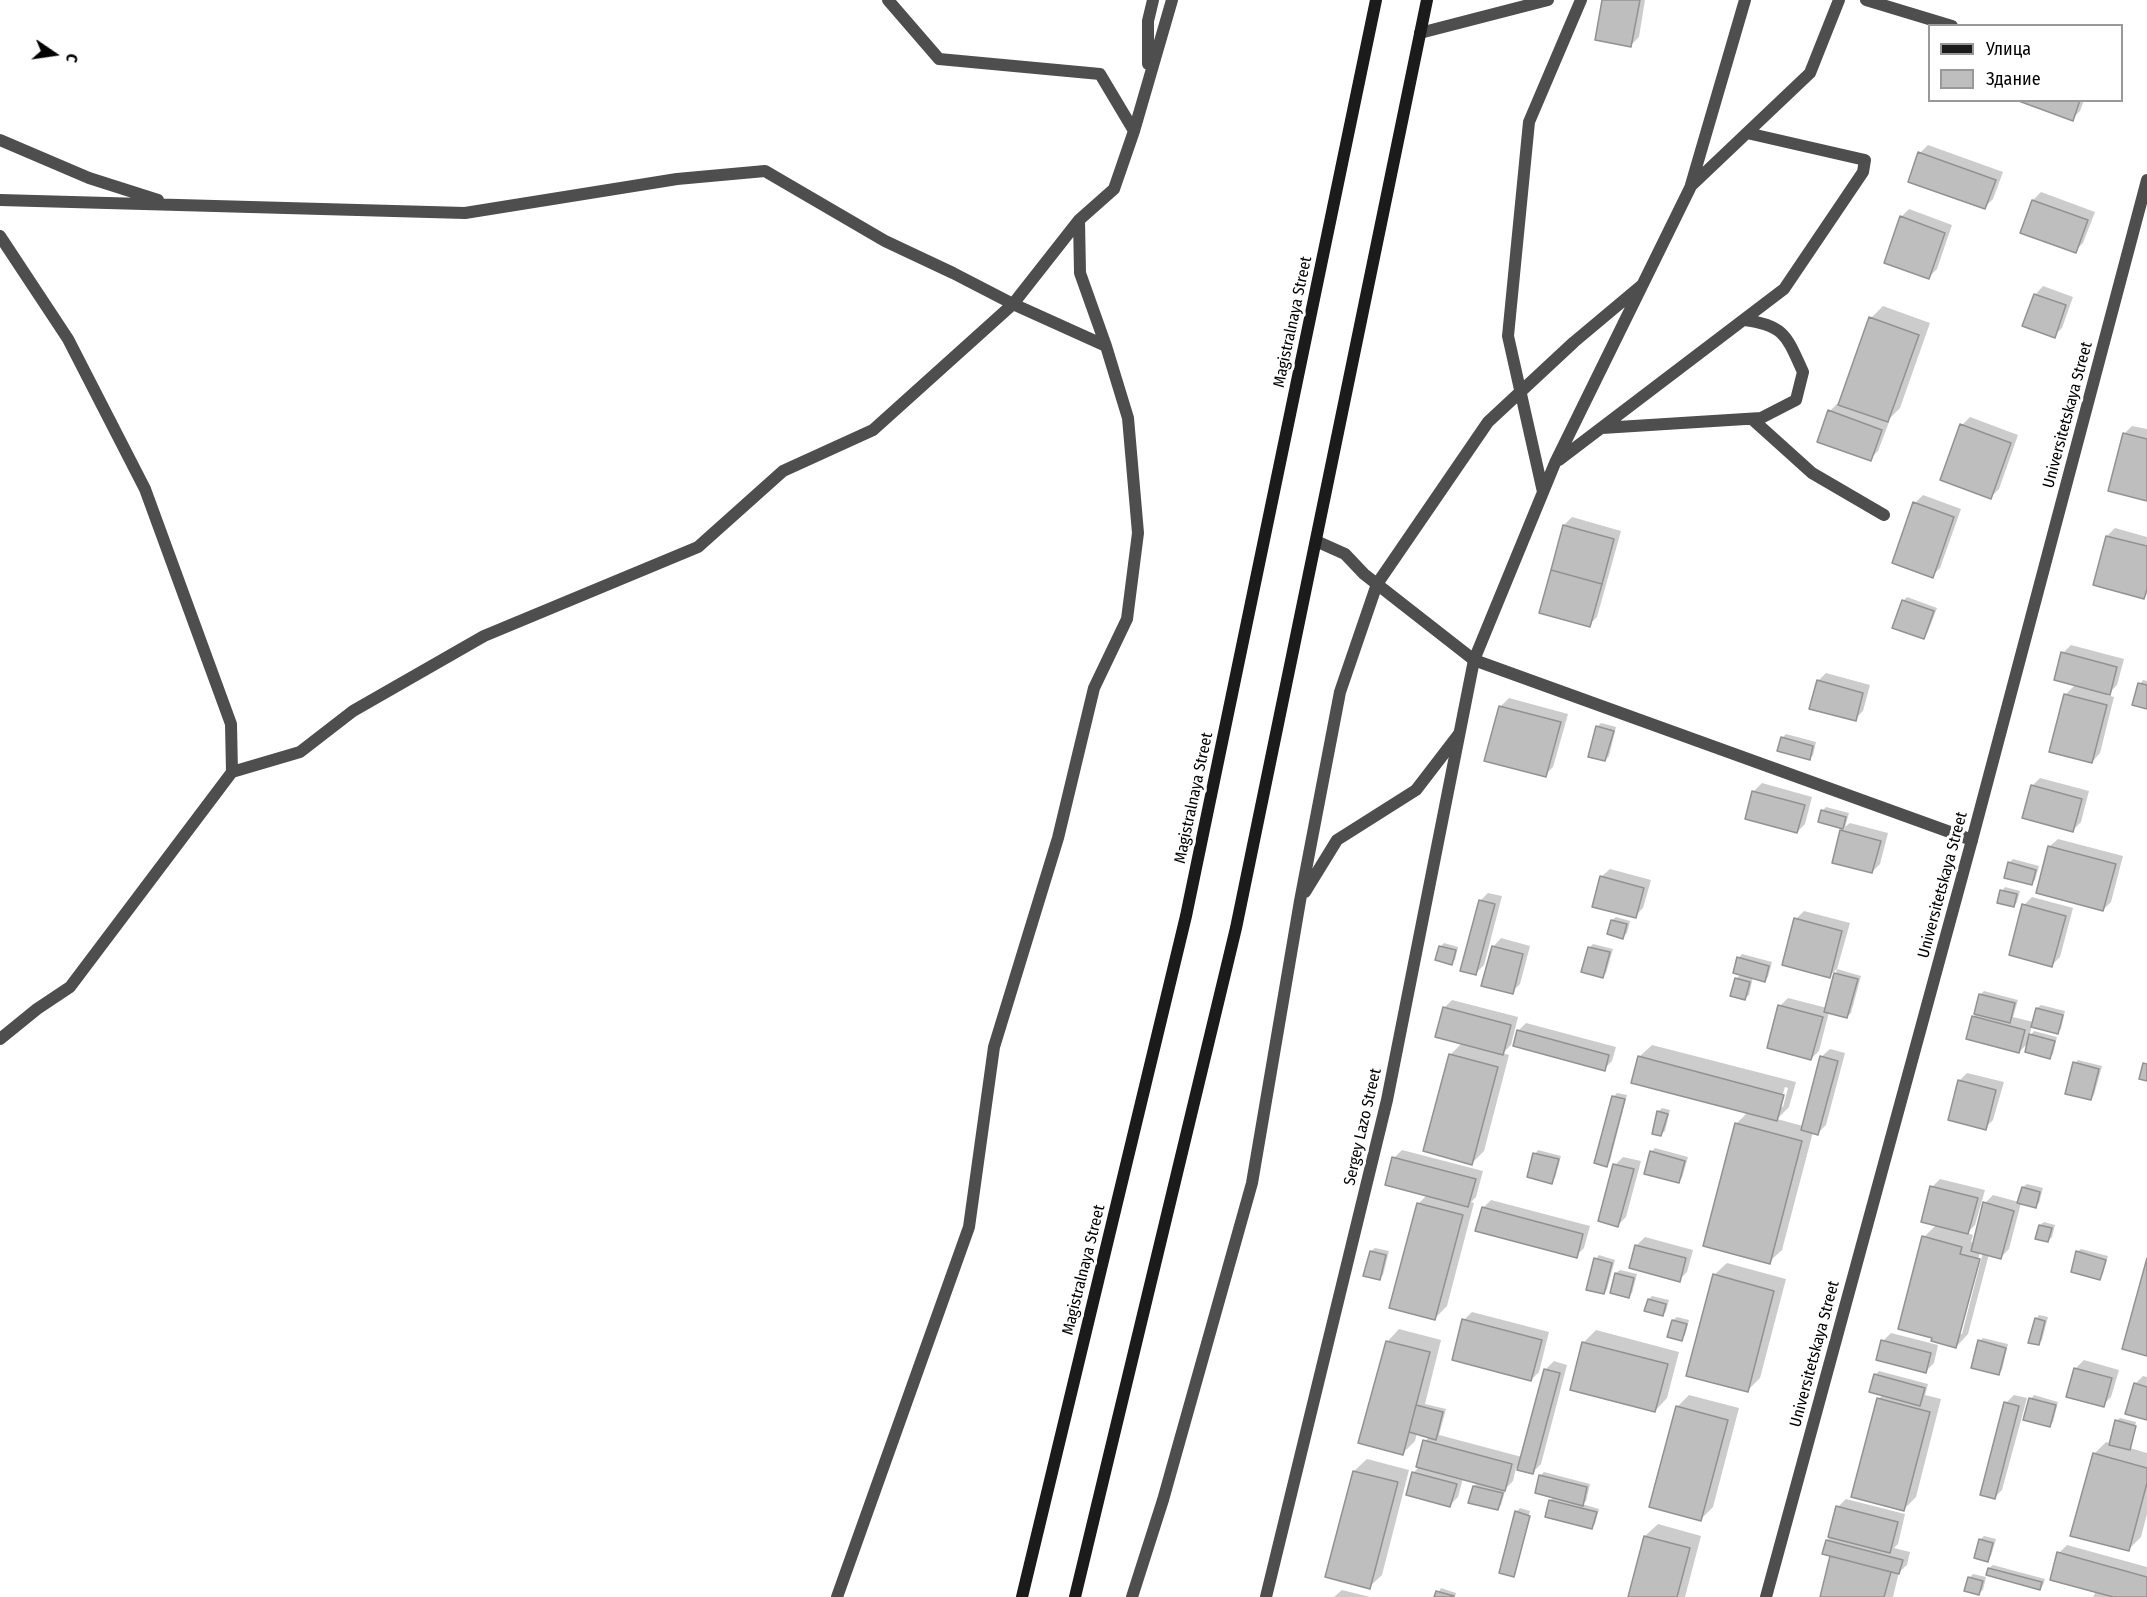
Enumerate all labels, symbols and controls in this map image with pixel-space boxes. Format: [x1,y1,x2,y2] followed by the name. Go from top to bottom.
[24,24,84,84] north arrow
[1928,24,2123,102] legend
[1986,38,2031,60] text: Улица
[62,52,82,64] text: С
[1986,68,2041,90] text: Здание
[1270,255,1316,389] street label: Magistralnaya Street
[2039,340,2097,490] street label: Universitetskaya Street
[1171,731,1217,865] street label: Magistralnaya Street
[1914,810,1972,960] street label: Universitetskaya Street
[1340,1067,1386,1187] street label: Sergey Lazo Street
[1059,1203,1109,1337] street label: Magistralnaya Street
[1786,1279,1844,1429] street label: Universitetskaya Street

